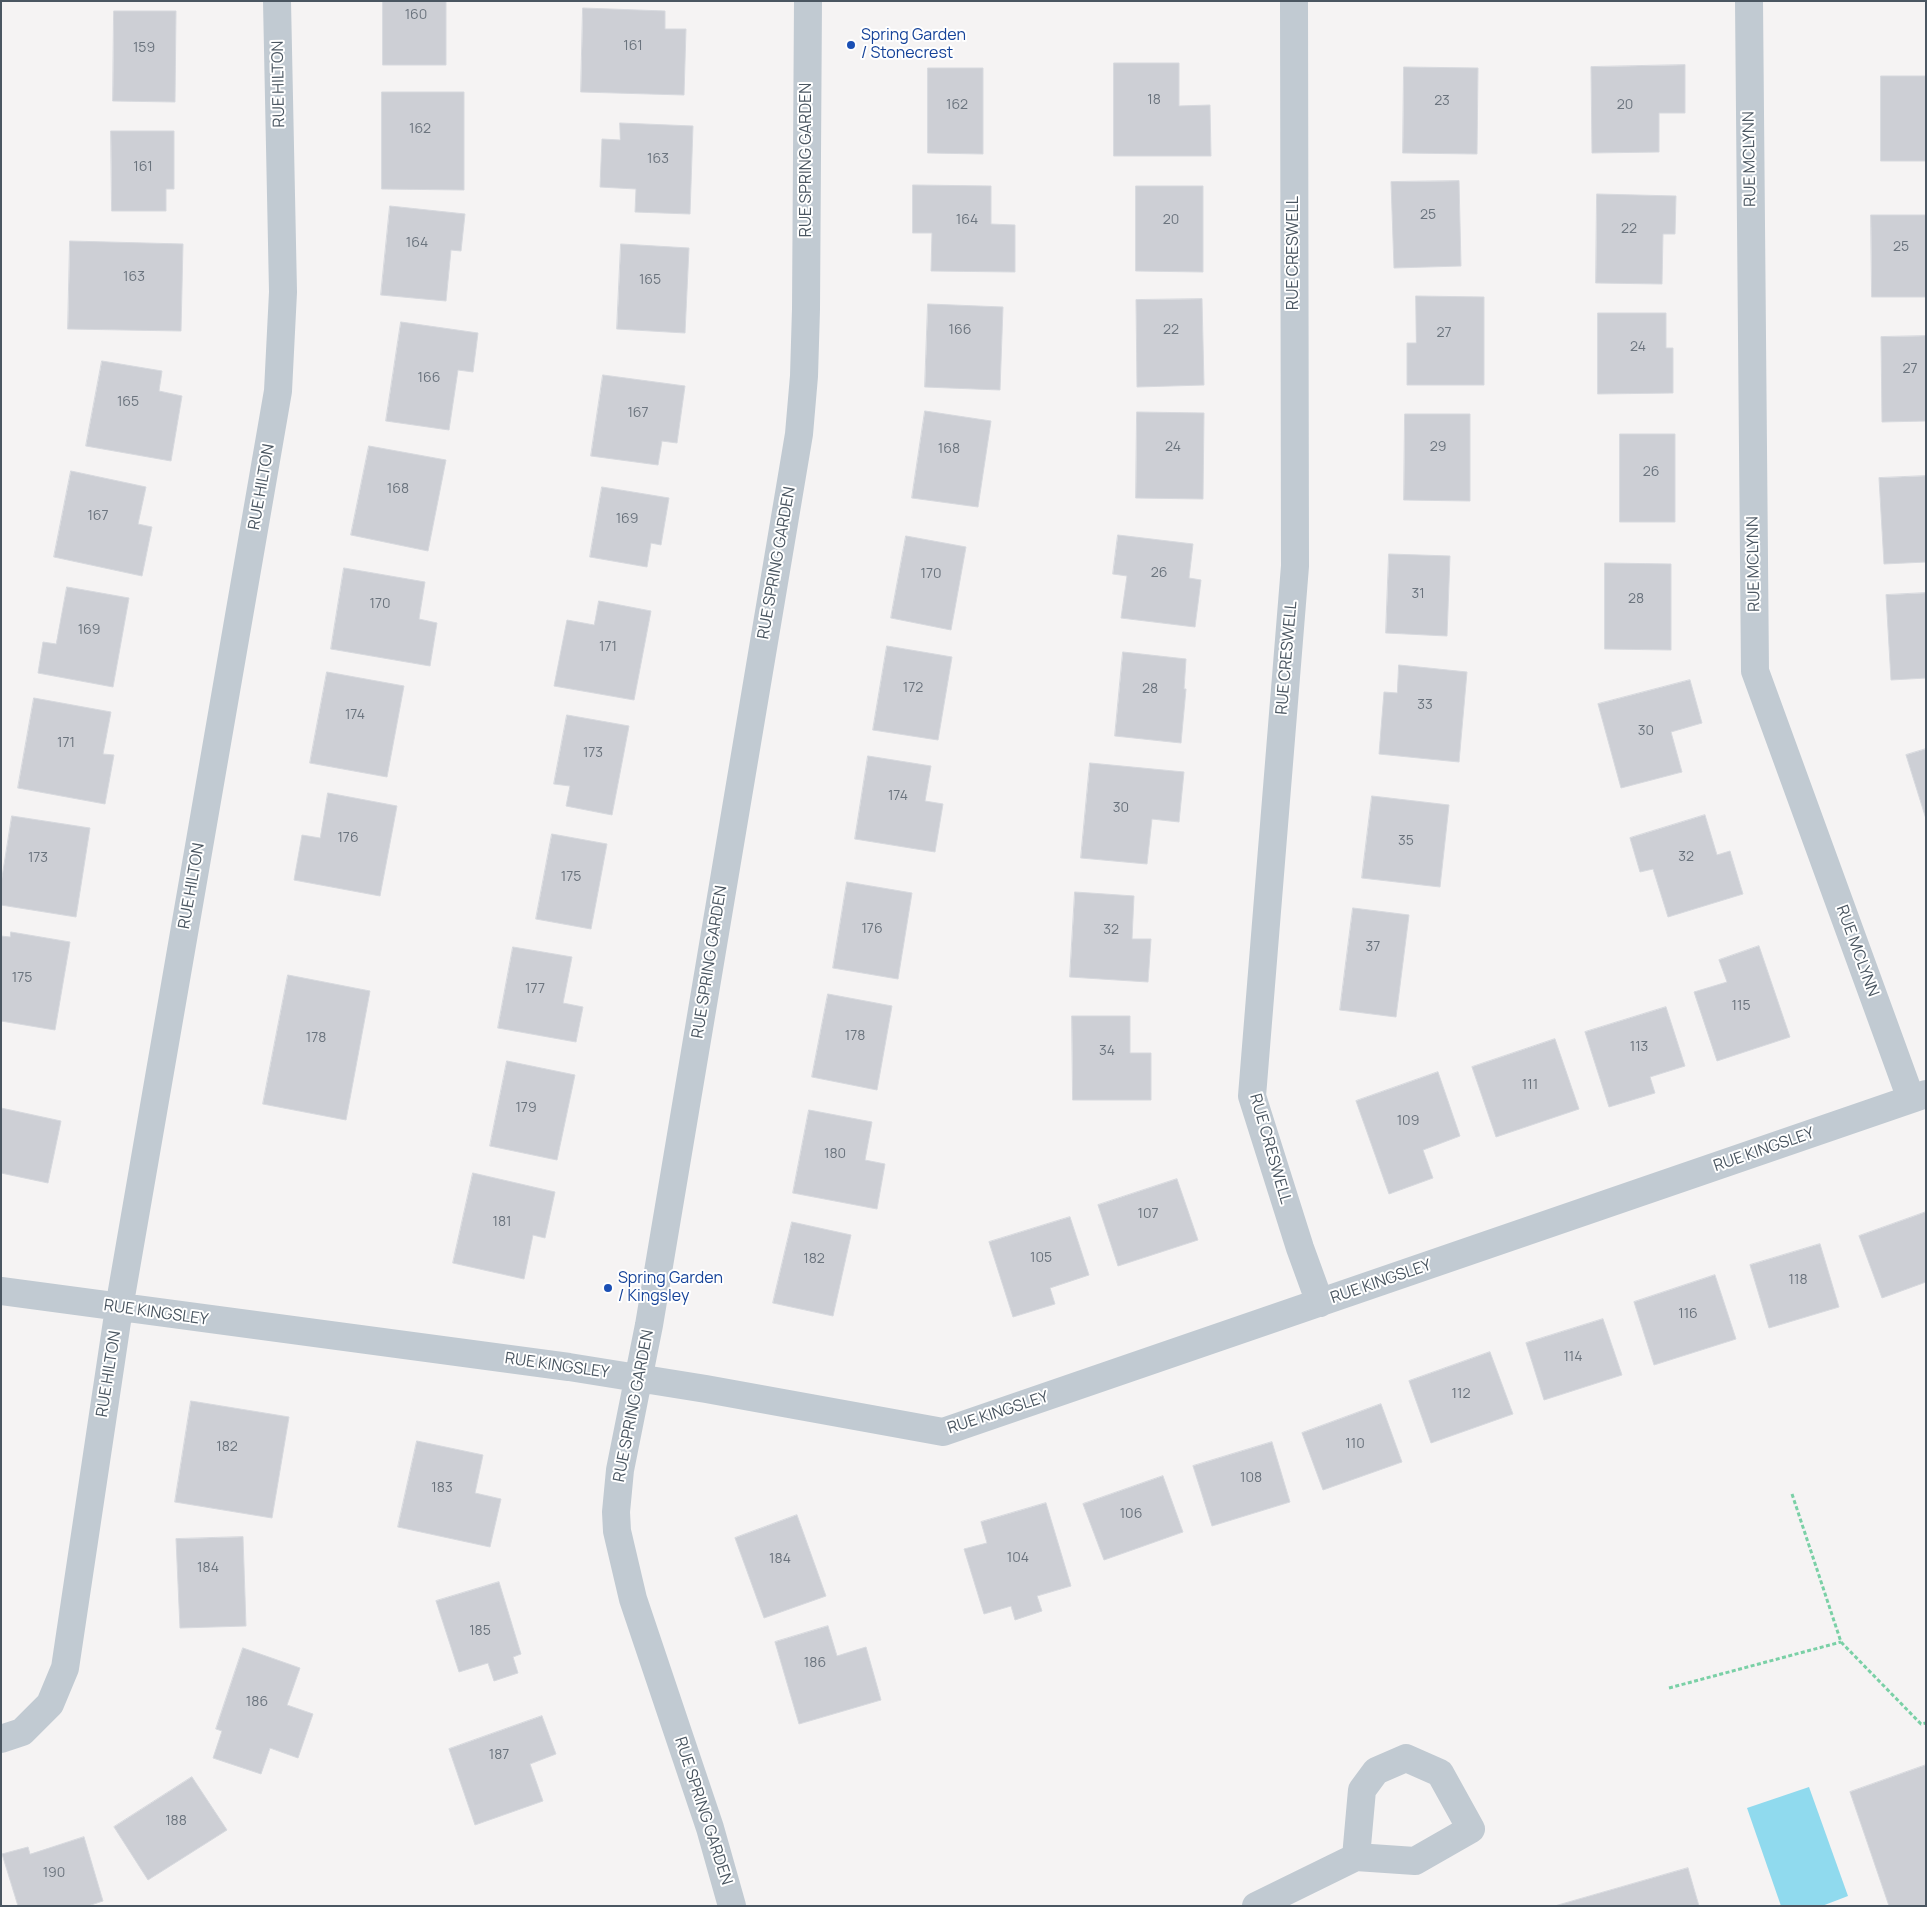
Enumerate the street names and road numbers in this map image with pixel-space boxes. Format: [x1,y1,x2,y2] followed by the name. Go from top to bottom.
[269,40,289,128] street label: RUE HILTON
[797,83,817,237] street label: RUE SPRING GARDEN
[1740,111,1760,207] street label: RUE MCLYNN
[1284,196,1304,310] street label: RUE CRESWELL
[245,443,279,531] street label: RUE HILTON
[754,485,800,641] street label: RUE SPRING GARDEN
[1744,516,1764,612] street label: RUE MCLYNN
[1272,600,1302,716] street label: RUE CRESWELL
[175,842,209,930] street label: RUE HILTON
[688,884,732,1040] street label: RUE SPRING GARDEN
[1832,903,1882,999] street label: RUE MCLYNN
[1245,1092,1295,1206] street label: RUE CRESWELL
[1711,1124,1817,1176] street label: RUE KINGSLEY
[1328,1256,1434,1308] street label: RUE KINGSLEY
[103,1296,209,1330] street label: RUE KINGSLEY
[610,1328,658,1484] street label: RUE SPRING GARDEN
[93,1330,125,1418] street label: RUE HILTON
[504,1349,610,1383] street label: RUE KINGSLEY
[945,1388,1051,1438] street label: RUE KINGSLEY
[670,1735,736,1887] street label: RUE SPRING GARDEN

